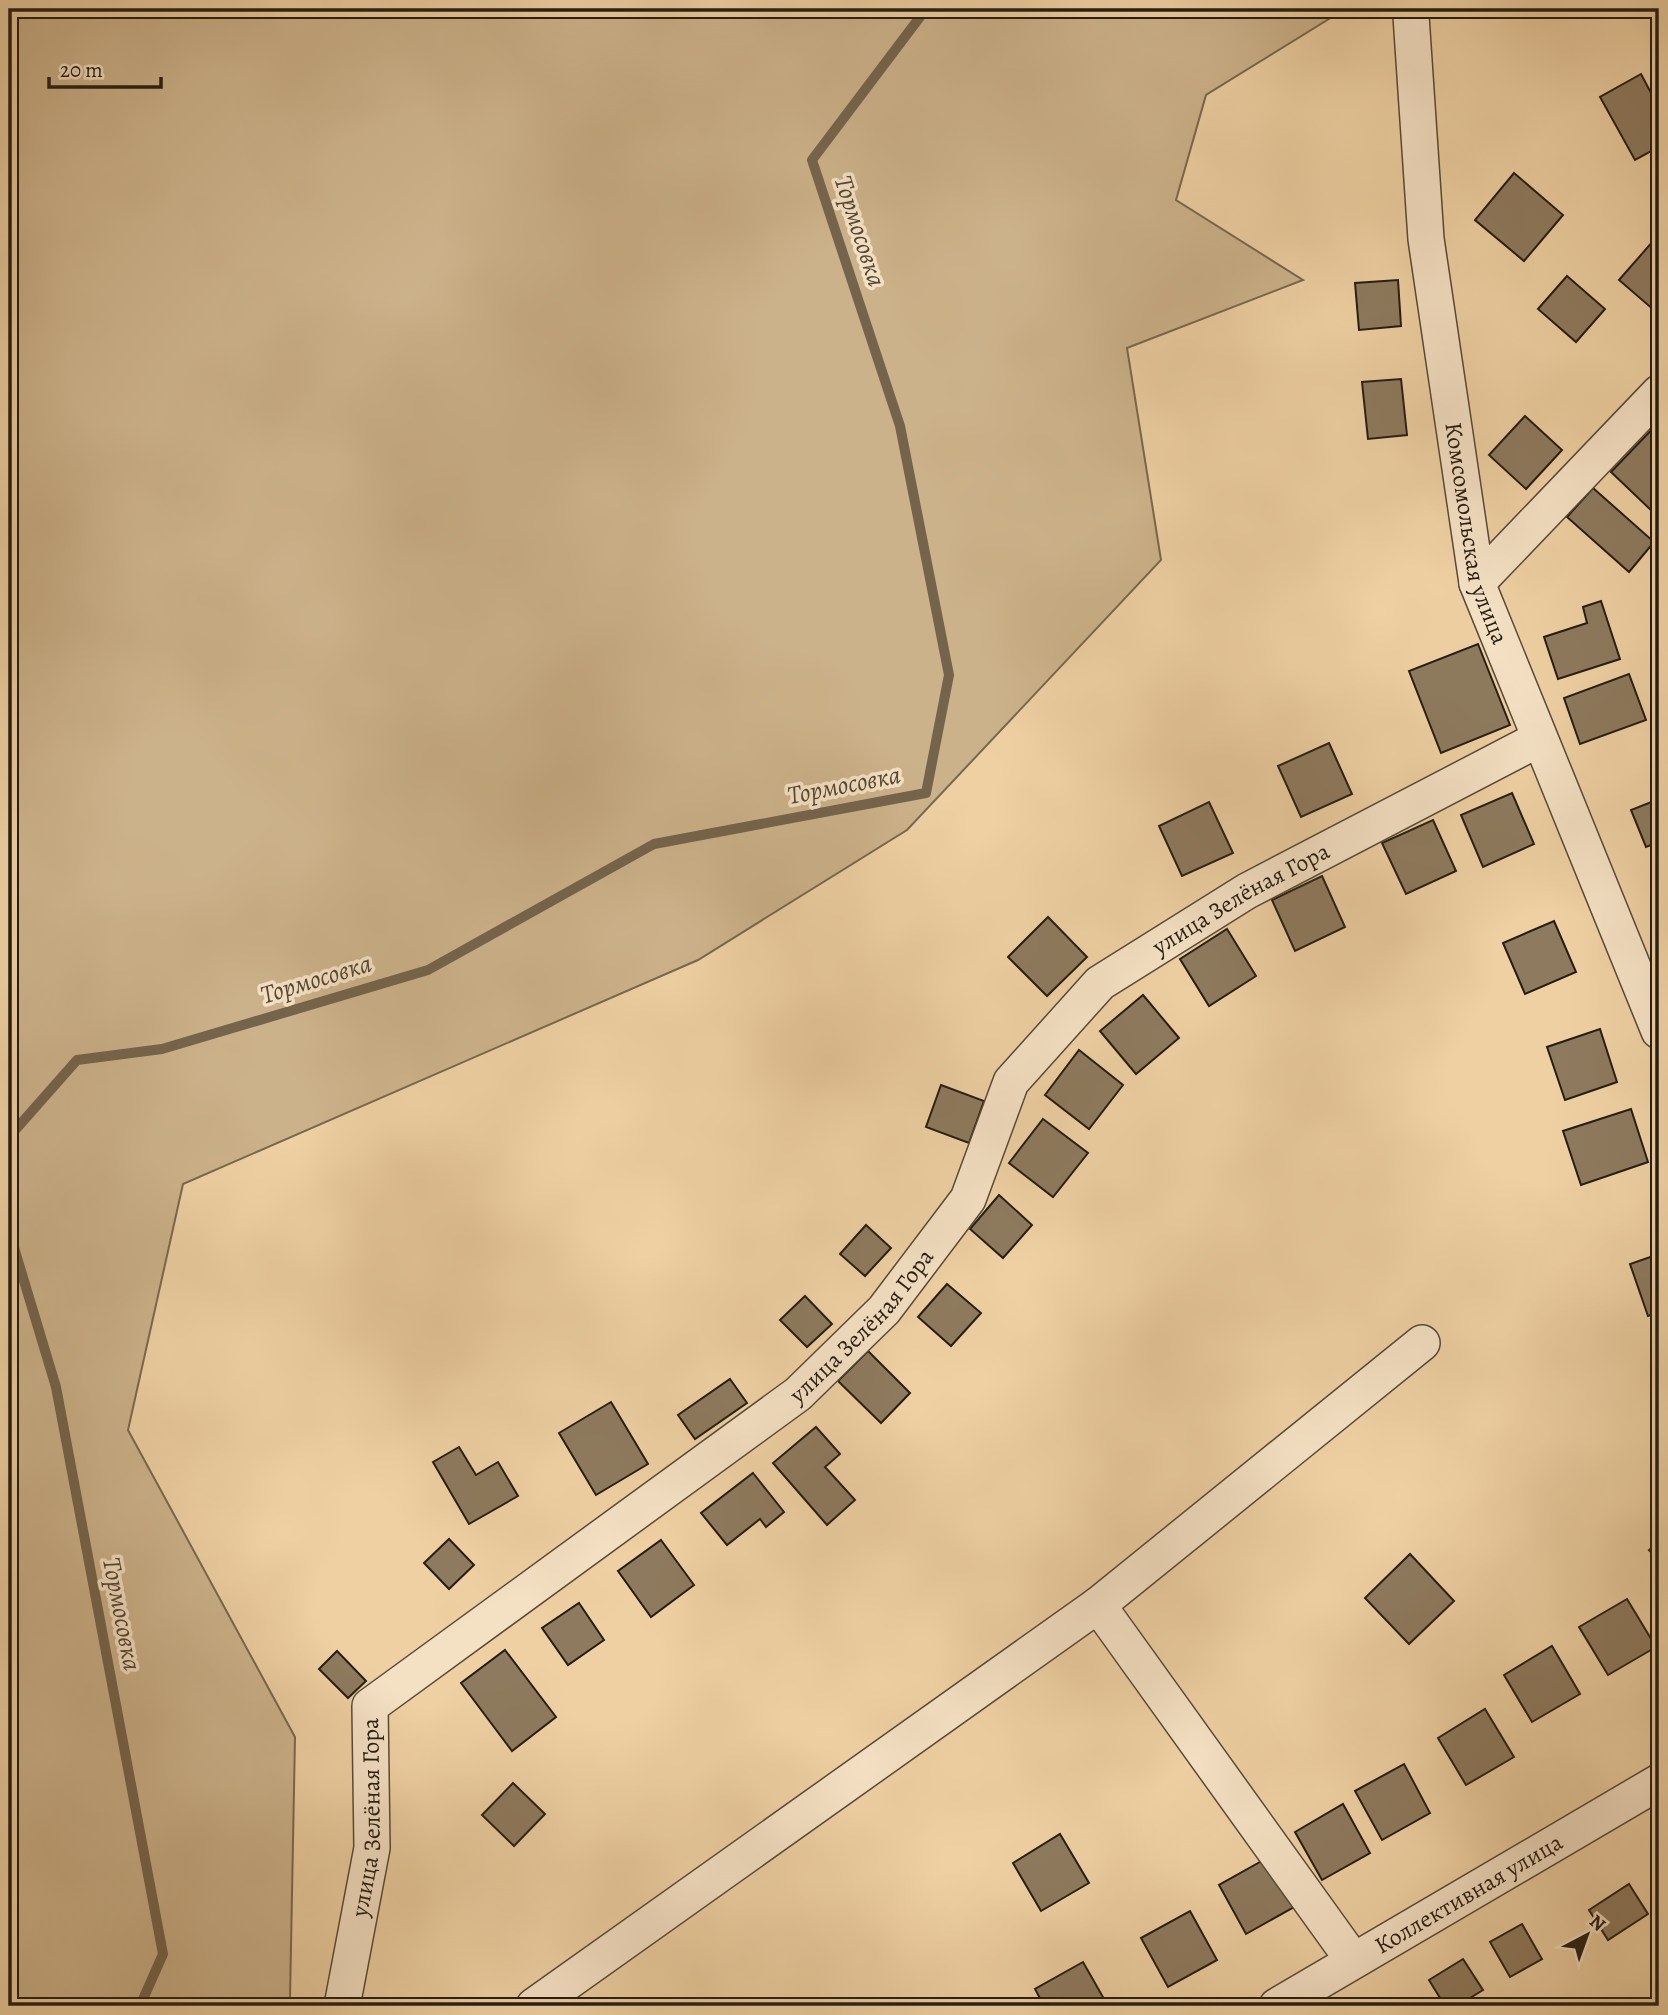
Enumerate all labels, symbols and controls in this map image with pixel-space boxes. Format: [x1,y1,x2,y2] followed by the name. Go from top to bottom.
[49,46,161,90] scale bar
[60,56,103,84] text: 20 m
[826,171,894,291] water label: Тормосовка
[1437,420,1516,649] street label: Комсомольская улица
[784,757,904,813] water label: Тормосовка
[1145,835,1335,963] street label: улица Зелёная Гора
[256,946,376,1012] water label: Тормосовка
[783,1242,941,1411] street label: улица Зелёная Гора
[94,1554,150,1674] water label: Тормосовка
[343,1718,388,1920] street label: улица Зелёная Гора
[1369,1826,1568,1961] street label: Коллективная улица
[1552,1899,1622,1969] north arrow
[1584,1909,1611,1937] text: N

